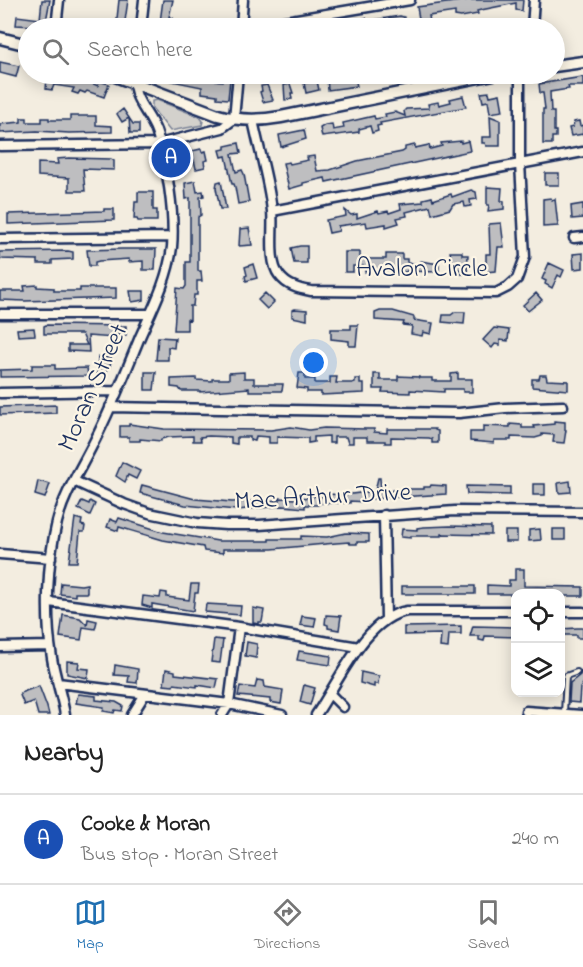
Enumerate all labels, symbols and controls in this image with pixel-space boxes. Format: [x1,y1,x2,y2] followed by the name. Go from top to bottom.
[18,18,565,84] search box
[39,35,72,68] icon: search
[87,35,192,67] text: Search here
[152,136,190,180] pin: A
[356,251,488,289] street label: Avalon Circle
[49,318,139,458] street label: Moran Street
[299,348,328,377] your location
[234,474,413,522] street label: Mac Arthur Drive
[511,589,565,697] map controls
[511,589,565,643] button: locate
[511,643,565,697] button: layers
[24,735,103,773] text: Nearby
[81,809,210,841] text: Cooke & Moran
[37,825,50,854] text: A
[512,825,559,854] text: 240 m
[81,841,278,870] text: Bus stop · Moran Street
[74,896,107,956] tab: Map
[254,896,320,956] tab: Directions
[468,896,509,956] tab: Saved

